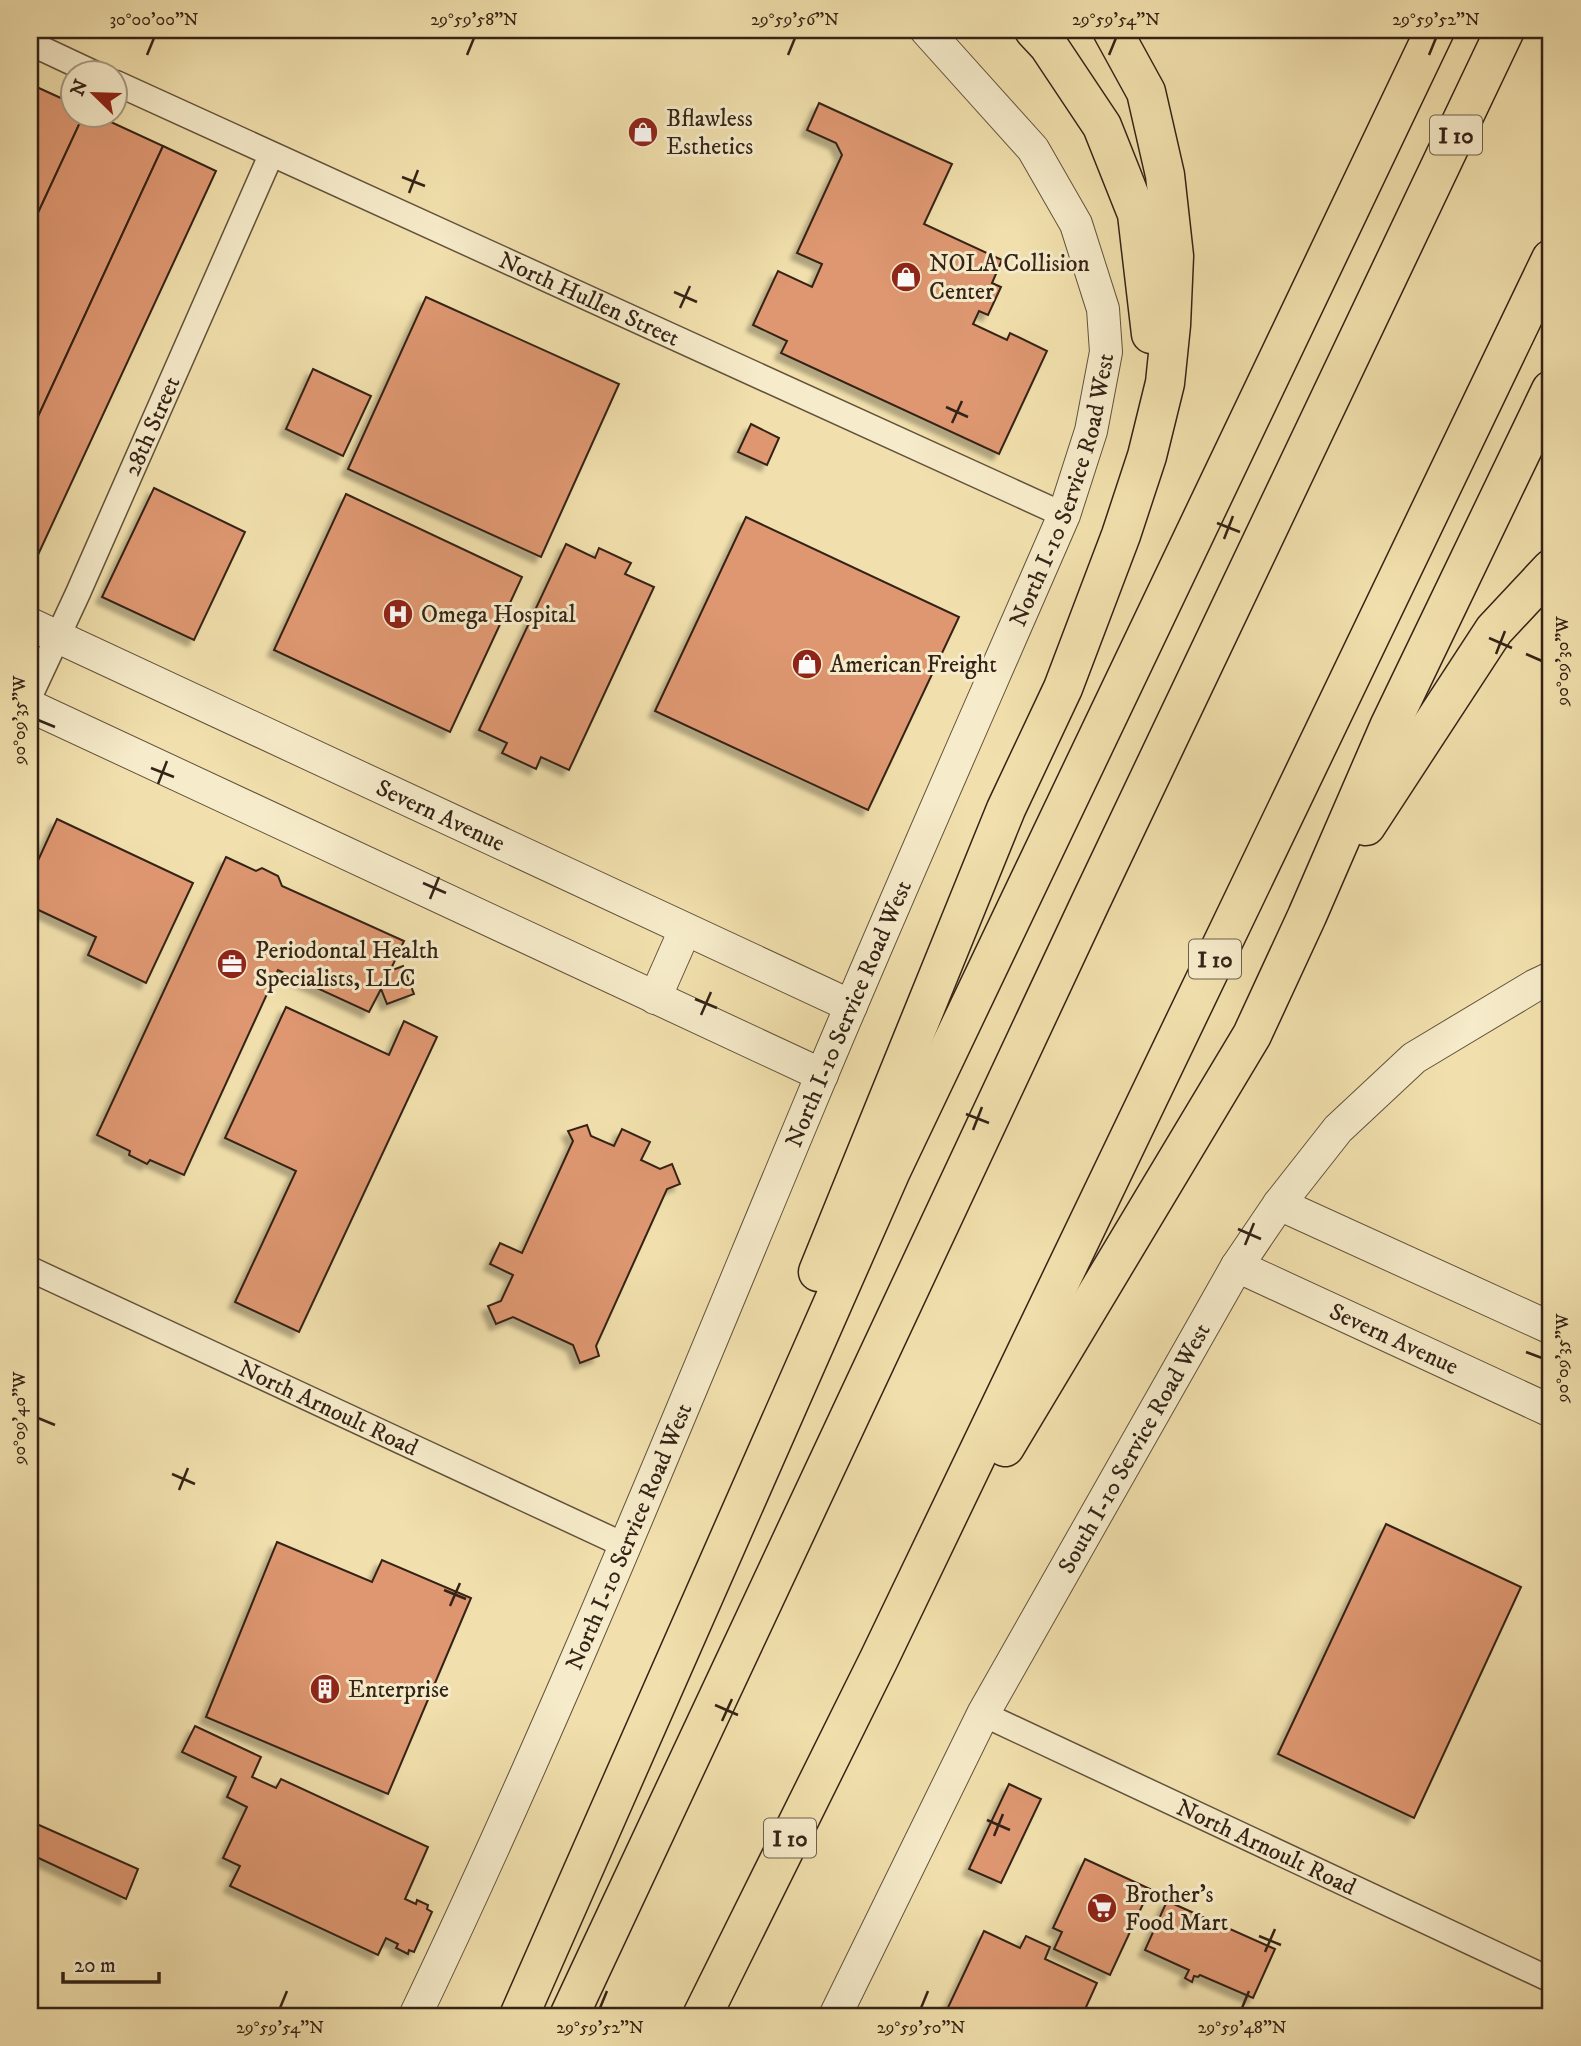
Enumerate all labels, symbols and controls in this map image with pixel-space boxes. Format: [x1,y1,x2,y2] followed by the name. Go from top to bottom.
[109,9,199,31] text: 30°00'00"N
[430,9,518,31] text: 29°59'58"N
[751,9,839,31] text: 29°59'56"N
[1072,9,1160,31] text: 29°59'54"N
[1392,9,1480,31] text: 29°59'52"N
[60,60,130,130] north arrow
[66,76,94,100] text: N
[666,104,753,162] place label: Bflawless Esthetics
[626,115,660,149] shop icon: Bflawless Esthetics
[1430,116,1482,154] road number: I 10
[494,245,684,354] street label: North Hullen Street
[929,249,1090,307] place label: NOLA Collision Center
[889,260,923,294] shop icon: NOLA Collision Center
[1003,351,1121,631] street label: North I-10 Service Road West
[117,372,188,481] street label: 28th Street
[381,597,415,631] hospital icon: Omega Hospital
[421,600,576,630] place label: Omega Hospital
[1552,616,1574,707] text: 90°09'30"W
[790,647,824,681] shop icon: American Freight
[830,650,997,680] place label: American Freight
[9,675,31,765] text: 90°09'35"W
[371,773,510,859] street label: Severn Avenue
[779,876,919,1152] street label: North I-10 Service Road West
[255,936,439,994] place label: Periodontal Health Specialists, LLC
[1189,940,1241,978] road number: I 10
[215,947,249,981] office icon: Periodontal Health Specialists, LLC
[1324,1297,1463,1382] street label: Severn Avenue
[1552,1313,1574,1403] text: 90°09'35"W
[1052,1318,1218,1579] street label: South I-10 Service Road West
[233,1354,423,1463] street label: North Arnoult Road
[9,1371,31,1466] text: 90°09'40"W
[560,1399,699,1675] street label: North I-10 Service Road West
[308,1672,342,1706] building icon: Enterprise
[348,1675,449,1705] place label: Enterprise
[1171,1793,1361,1903] street label: North Arnoult Road
[764,1818,816,1857] road number: I 10
[1125,1880,1228,1938] place label: Brother's Food Mart
[1085,1891,1119,1925] supermarket icon: Brother's Food Mart
[63,1941,159,1985] scale bar
[74,1953,116,1979] text: 20 m
[236,2017,324,2039] text: 29°59'54"N
[556,2017,644,2039] text: 29°59'52"N
[877,2017,965,2039] text: 29°59'50"N
[1197,2017,1287,2039] text: 29°59'48"N

